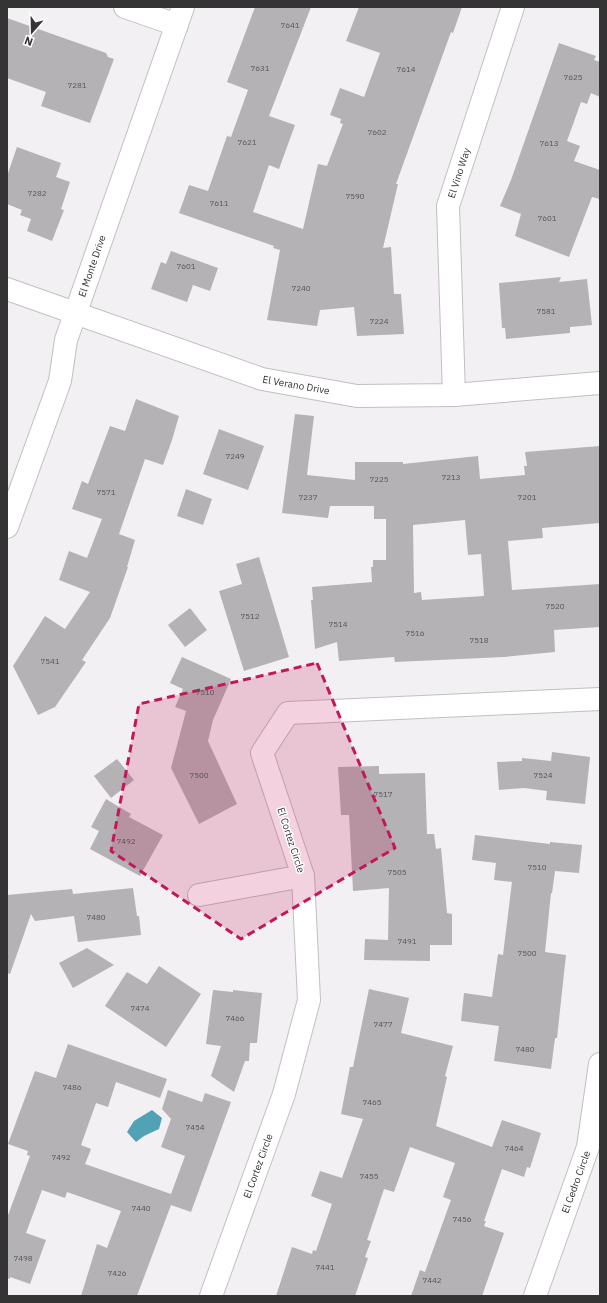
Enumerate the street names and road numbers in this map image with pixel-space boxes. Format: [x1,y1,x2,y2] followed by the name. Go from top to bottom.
[445,146,473,200] street label: El Vino Way
[75,233,109,299] street label: El Monte Drive
[261,373,331,397] street label: El Verano Drive
[274,806,308,875] street label: El Cortez Circle
[240,1131,276,1200] street label: El Cortez Circle
[559,1148,593,1215] street label: El Cedro Circle

